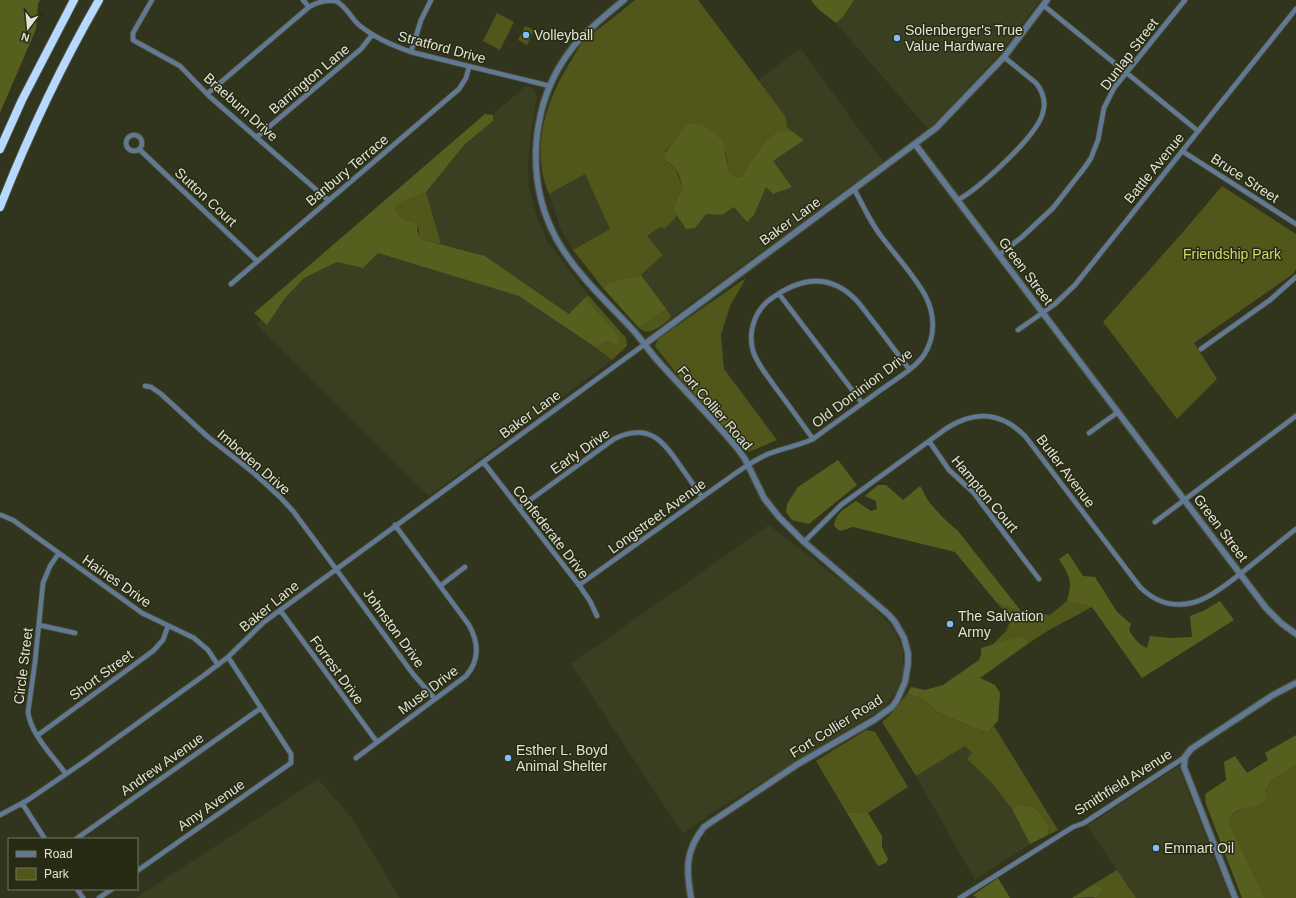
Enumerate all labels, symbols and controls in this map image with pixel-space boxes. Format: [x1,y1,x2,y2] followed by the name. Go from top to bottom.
[8,8,48,48] north arrow
[1097,15,1161,93] street label: Dunlap Street
[905,22,1023,54] place label: Solenberger's True Value Hardware
[534,27,593,43] place label: Volleyball
[396,28,488,66] street label: Stratford Drive
[521,30,531,40] marker: Volleyball
[20,31,31,44] text: N
[892,33,902,43] marker: Solenberger's True Value Hardware
[266,41,352,117] street label: Barrington Lane
[201,70,281,145] street label: Braeburn Drive
[1121,129,1187,207] street label: Battle Avenue
[303,131,392,209] street label: Banbury Terrace
[1208,150,1282,206] street label: Bruce Street
[172,164,240,230] street label: Sutton Court
[756,193,824,249] street label: Baker Lane
[995,234,1057,308] street label: Green Street
[1183,246,1282,262] park label: Friendship Park
[809,345,915,431] street label: Old Dominion Drive
[674,363,756,453] street label: Fort Collier Road
[496,386,564,442] street label: Baker Lane
[547,425,613,477] street label: Early Drive
[214,426,294,498] street label: Imboden Drive
[1033,431,1099,511] street label: Butler Avenue
[948,452,1022,536] street label: Hampton Court
[605,475,709,557] street label: Longstreet Avenue
[510,482,592,582] street label: Confederate Drive
[1190,491,1252,565] street label: Green Street
[80,551,155,611] street label: Haines Drive
[236,577,302,635] street label: Baker Lane
[360,586,428,671] street label: Johnston Drive
[958,608,1044,640] place label: The Salvation Army
[945,619,955,629] marker: The Salvation Army
[10,627,36,705] street label: Circle Street
[307,633,367,708] street label: Forrest Drive
[66,647,136,703] street label: Short Street
[395,662,461,718] street label: Muse Drive
[787,691,885,761] street label: Fort Collier Road
[117,729,207,799] street label: Andrew Avenue
[516,742,608,774] place label: Esther L. Boyd Animal Shelter
[1071,745,1175,818] street label: Smithfield Avenue
[503,753,513,763] marker: Esther L. Boyd Animal Shelter
[174,776,248,834] street label: Amy Avenue
[8,838,138,890] legend
[1164,840,1234,856] place label: Emmart Oil
[1151,843,1161,853] marker: Emmart Oil
[44,847,73,861] text: Road
[44,867,70,881] text: Park

